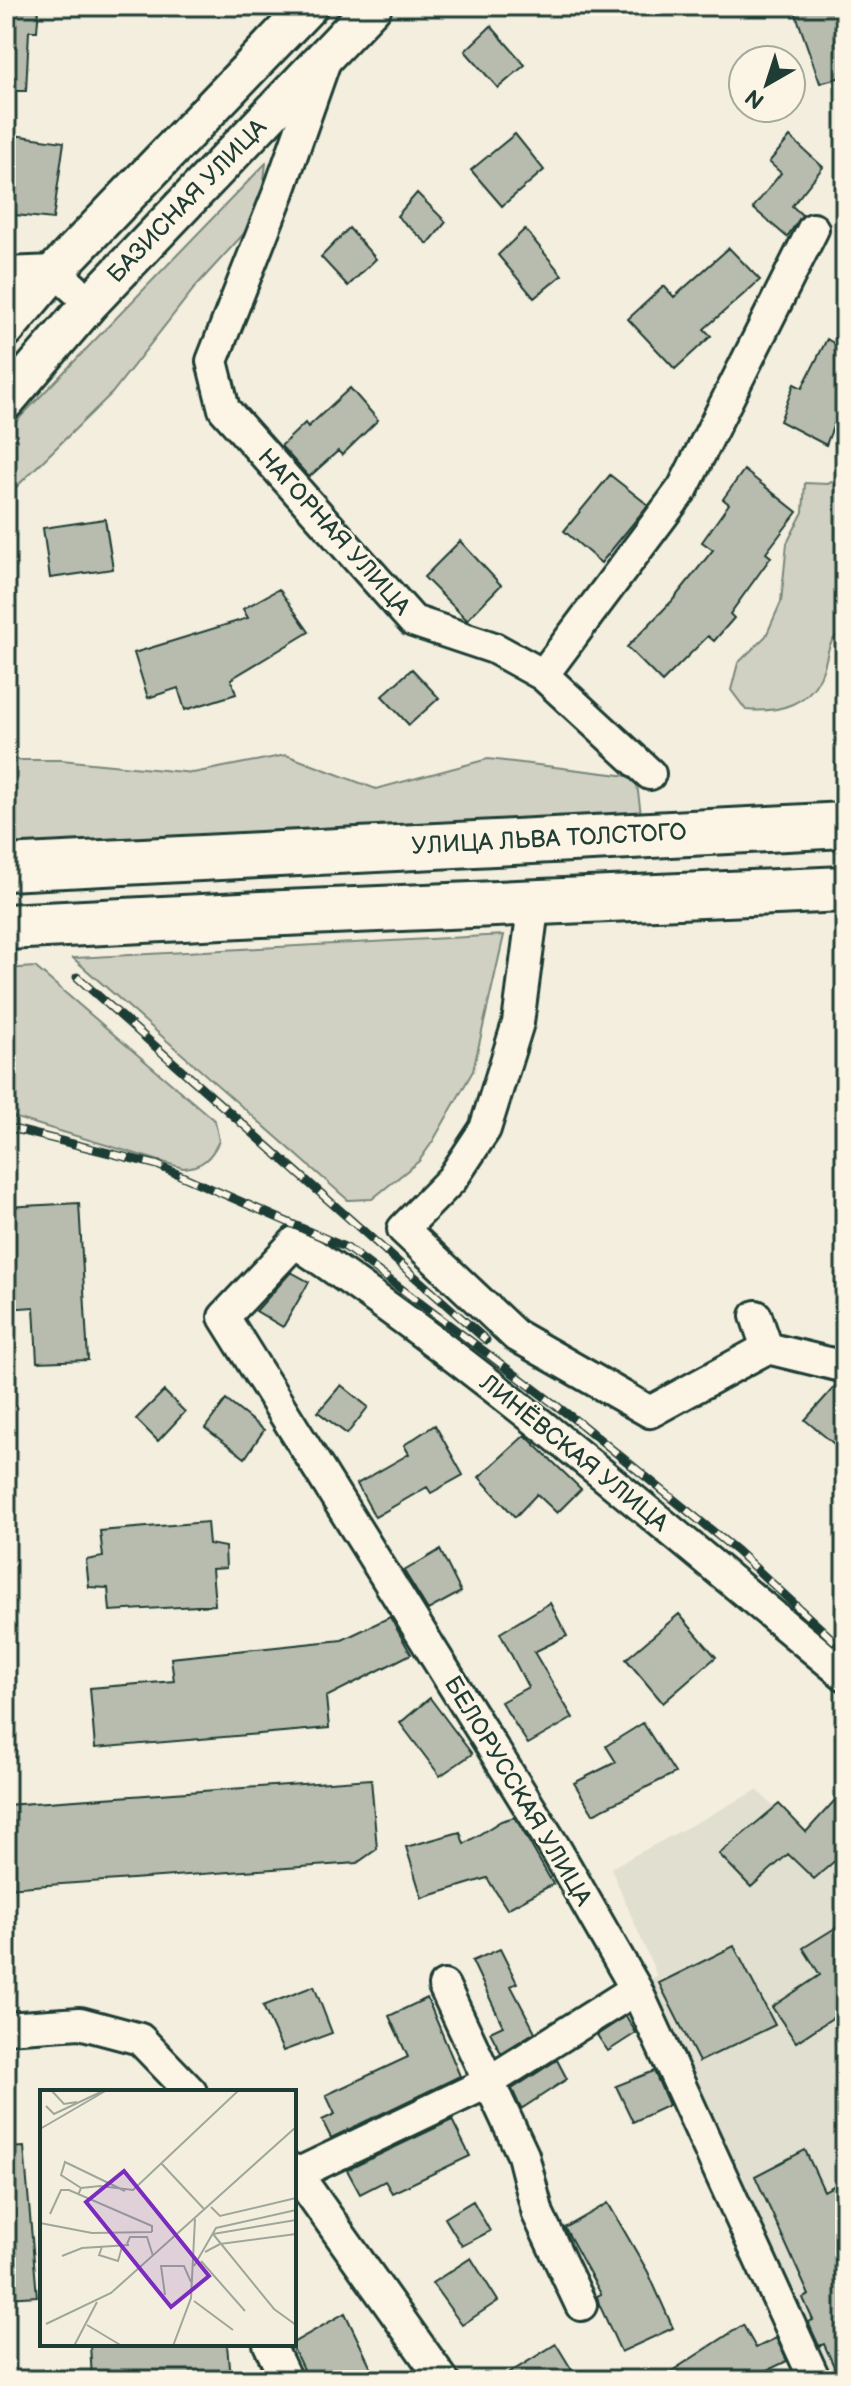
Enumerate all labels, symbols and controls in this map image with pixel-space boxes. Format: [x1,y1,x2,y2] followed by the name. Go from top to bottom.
[727,44,807,124] north arrow
[740,83,770,114] text: N
[101,113,273,289] street label: БАЗИСНАЯ УЛИЦА
[252,443,417,622] street label: НАГОРНАЯ УЛИЦА
[411,817,687,861] street label: УЛИЦА ЛЬВА ТОЛСТОГО
[473,1368,674,1538] street label: ЛИНЁВСКАЯ УЛИЦА
[438,1671,598,1911] street label: БЕЛОРУССКАЯ УЛИЦА
[40,2090,296,2346] inset map

